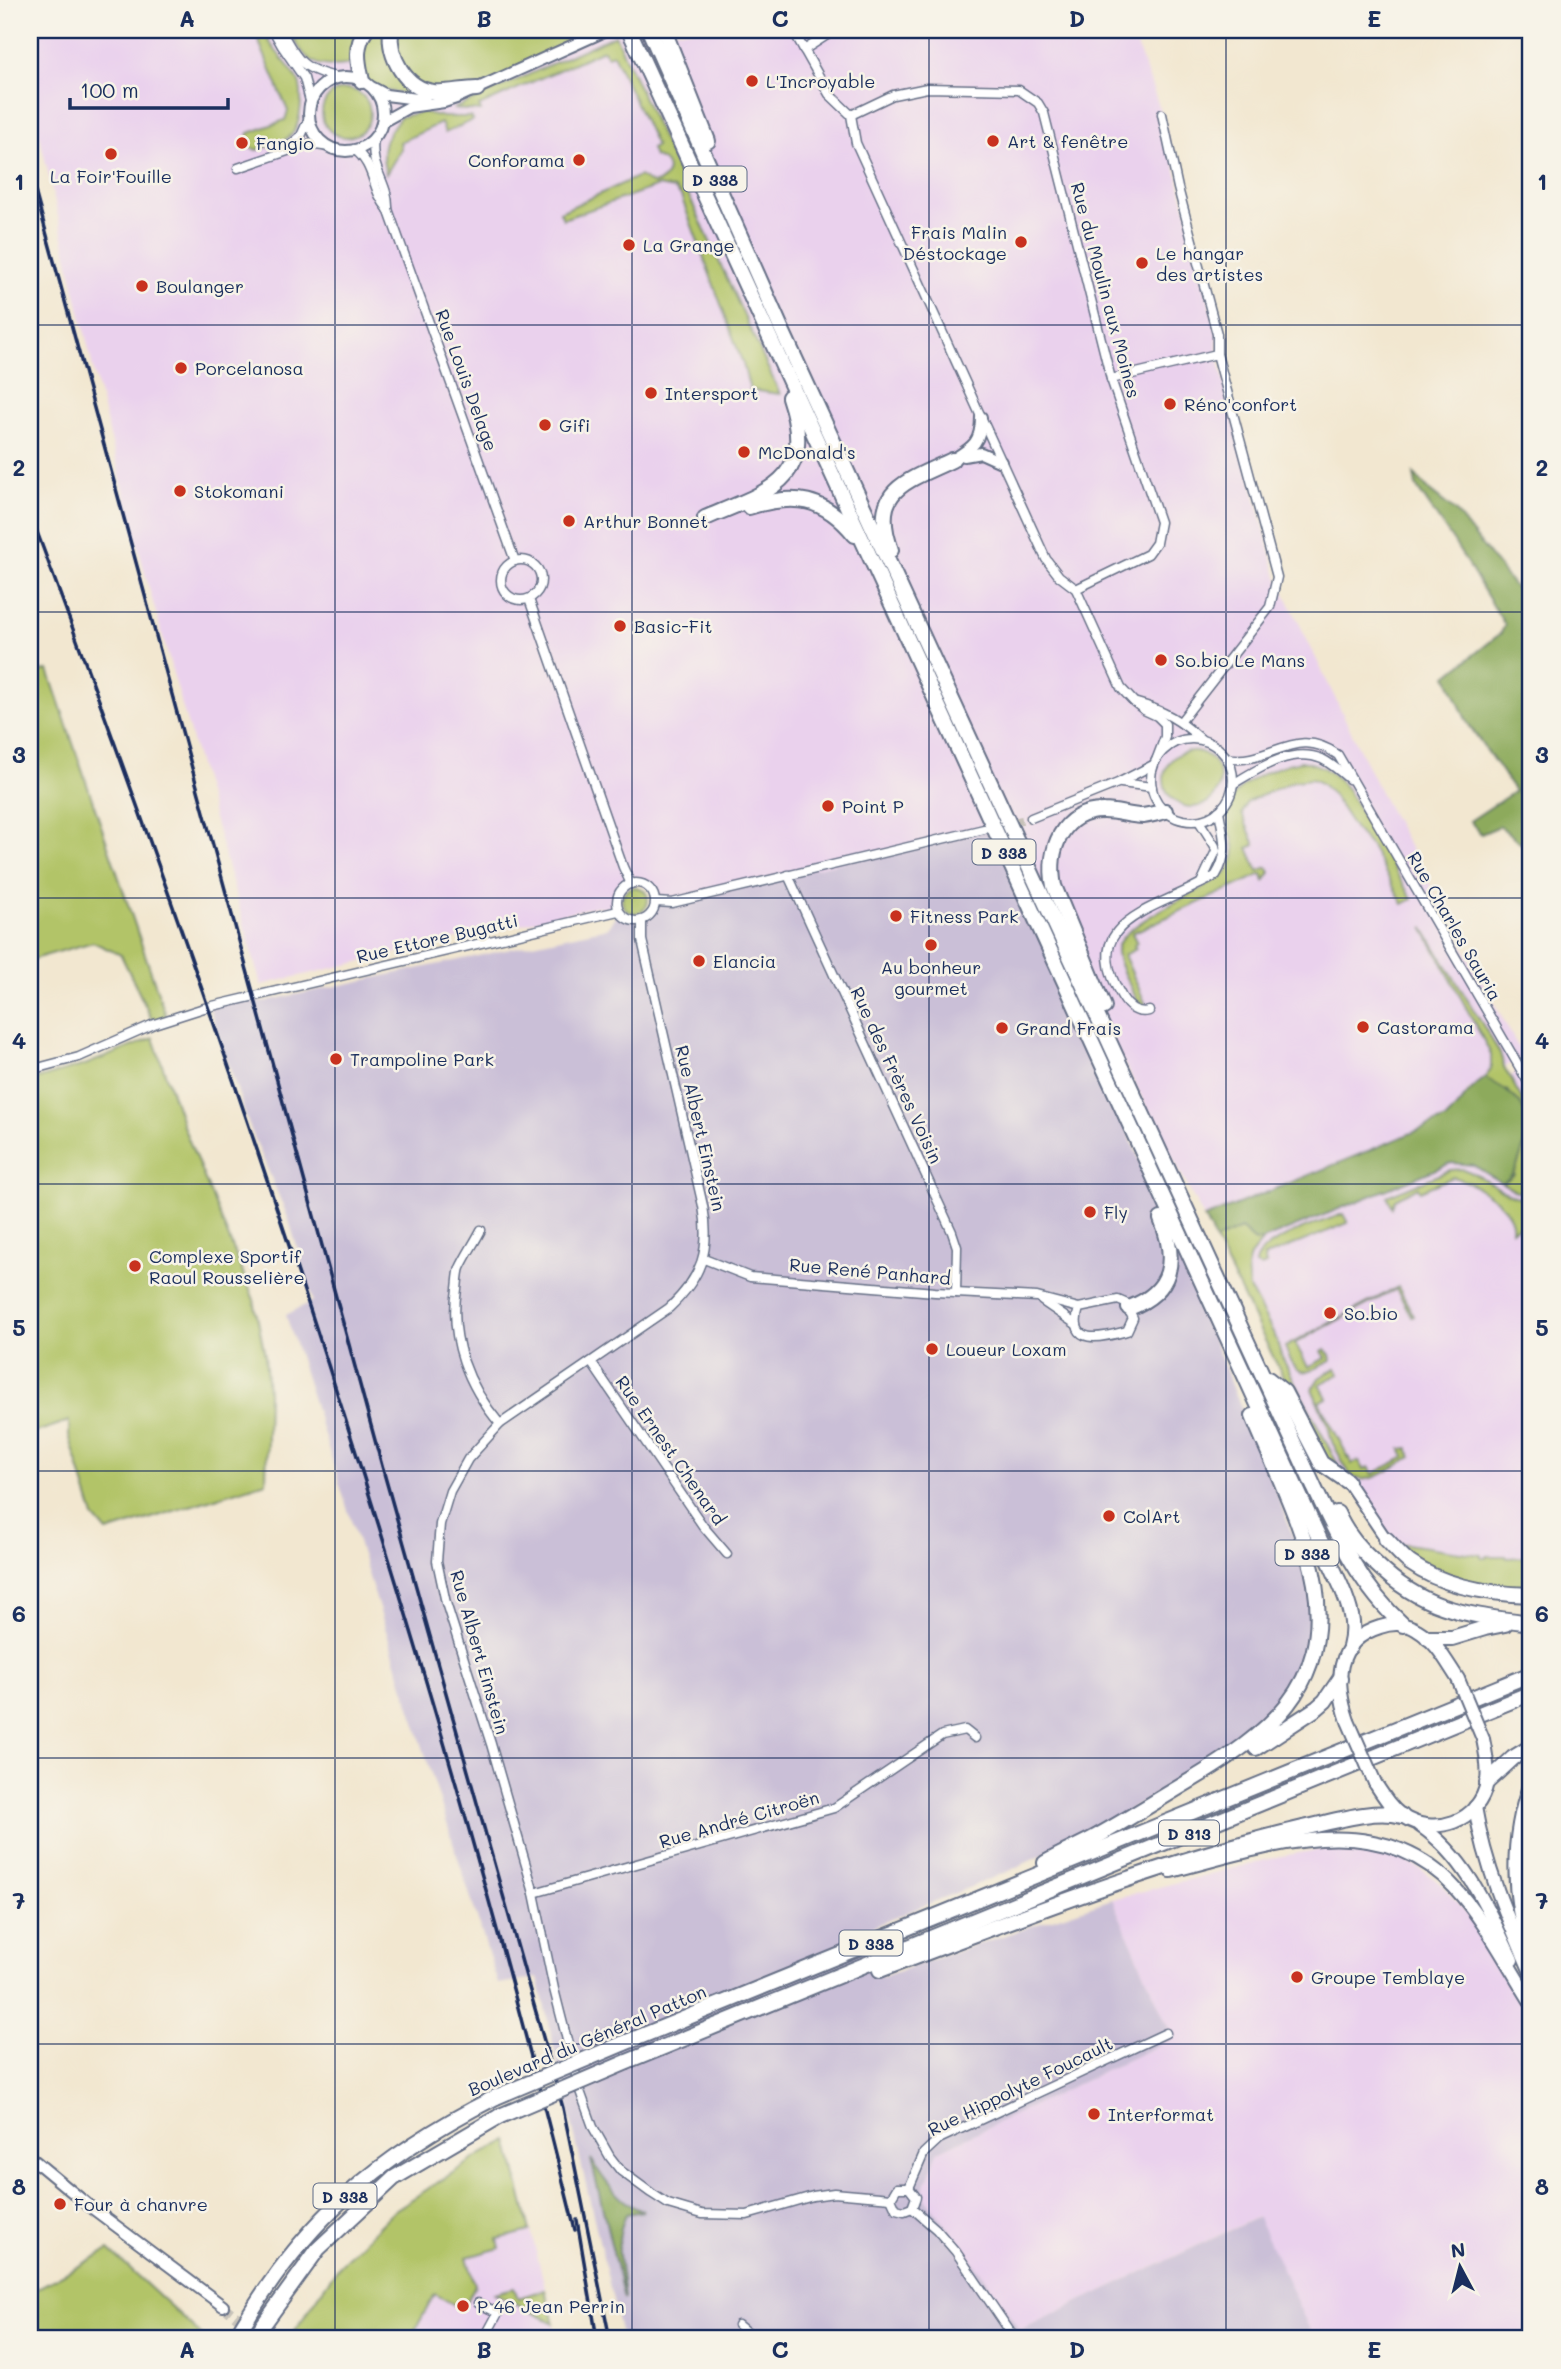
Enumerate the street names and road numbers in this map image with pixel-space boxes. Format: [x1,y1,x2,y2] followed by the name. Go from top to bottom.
[684,167,746,192] road number: D 338
[1066,180,1146,400] street label: Rue du Moulin aux Moines
[430,306,504,454] street label: Rue Louis Delage
[972,839,1036,864] road number: D 338
[1402,847,1508,1005] street label: Rue Charles Sauria
[354,908,520,968] street label: Rue Ettore Bugatti
[845,983,949,1167] street label: Rue des Frères Voisin
[670,1043,732,1213] street label: Rue Albert Einstein
[788,1252,952,1290] street label: Rue René Panhard
[610,1371,732,1529] street label: Rue Ernest Chenard
[1276,1540,1338,1566] road number: D 338
[445,1567,515,1737] street label: Rue Albert Einstein
[656,1785,822,1853] street label: Rue André Citroën
[1159,1820,1219,1845] road number: D 313
[840,1930,903,1955] road number: D 338
[464,1979,710,2101] street label: Boulevard du Général Patton
[924,2031,1116,2141] street label: Rue Hippolyte Foucault
[314,2184,376,2208] road number: D 338

